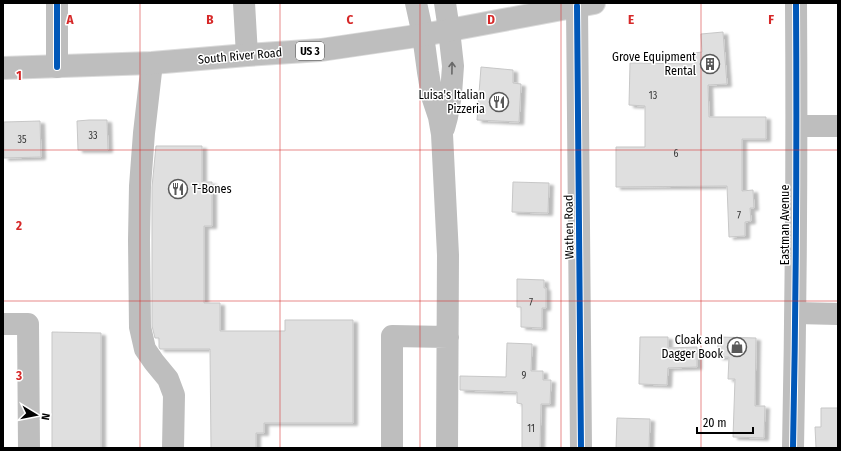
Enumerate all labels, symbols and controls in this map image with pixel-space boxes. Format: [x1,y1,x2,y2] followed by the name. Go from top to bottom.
[65,12,74,27] text: A
[206,12,214,27] text: B
[347,12,354,27] text: C
[487,12,495,27] text: D
[628,12,634,27] text: E
[768,12,774,27] text: F
[296,42,324,60] road number: US 3
[197,45,283,67] street label: South River Road
[612,50,696,78] place label: Grove Equipment Rental
[699,53,721,75] building icon: Grove Equipment Rental
[449,62,456,75] one-way arrow
[16,68,22,83] text: 1
[418,88,485,116] place label: Luisa's Italian Pizzeria
[649,90,658,102] house number: 13
[488,91,510,113] restaurant icon: Luisa's Italian Pizzeria
[88,130,98,142] house number: 33
[17,134,27,146] house number: 35
[674,148,679,160] house number: 6
[167,178,189,200] restaurant icon: T-Bones
[192,182,232,196] place label: T-Bones
[778,185,792,265] street label: Eastman Avenue
[561,195,577,259] street label: Wathen Road
[737,210,741,222] house number: 7
[15,218,22,233] text: 2
[529,297,533,309] house number: 7
[662,333,723,361] place label: Cloak and Dagger Book
[726,336,748,358] shop icon: Cloak and Dagger Book
[15,368,22,383] text: 3
[522,370,527,382] house number: 9
[16,395,56,435] north arrow
[697,409,753,435] scale bar
[38,412,52,421] text: N
[703,416,727,430] text: 20 m
[527,423,535,435] house number: 11

